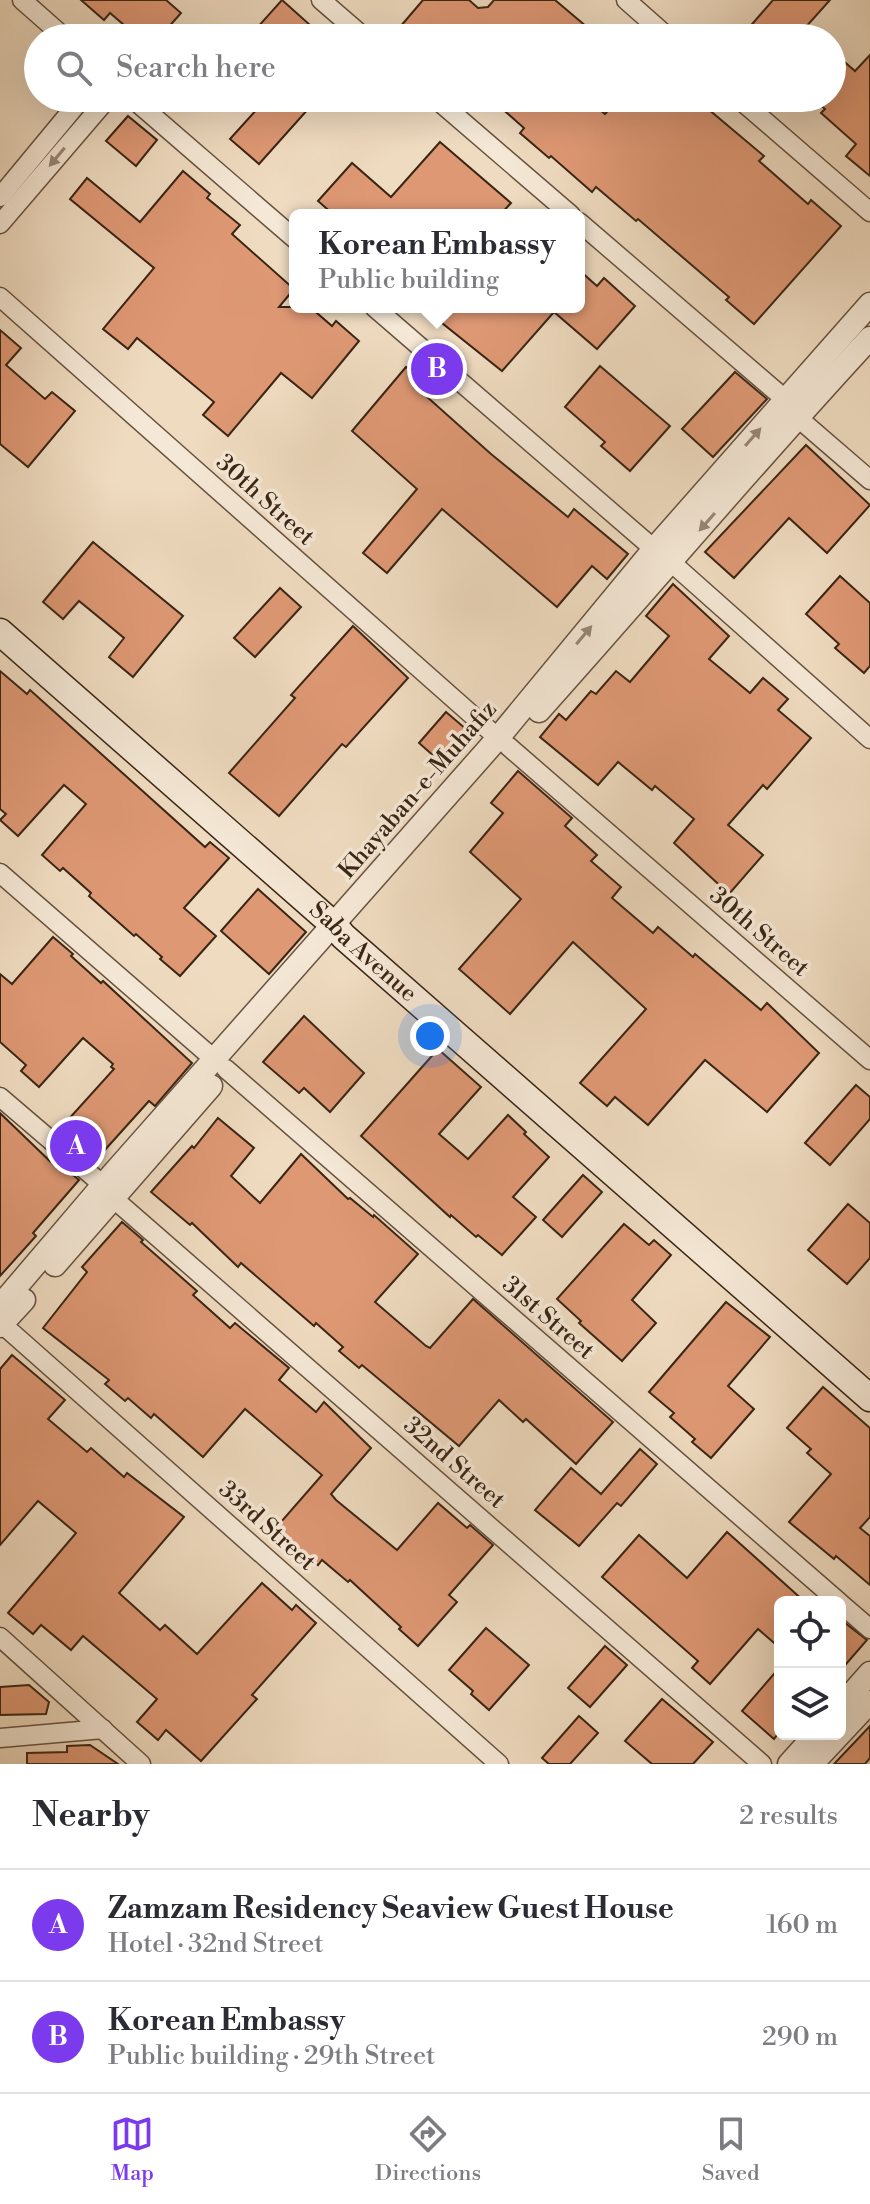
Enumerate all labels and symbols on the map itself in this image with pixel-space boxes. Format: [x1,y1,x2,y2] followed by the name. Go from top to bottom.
[49,147,66,167] one-way arrow
[411,339,463,399] pin: B
[744,428,761,448] one-way arrow
[209,448,321,552] street label: 30th Street
[699,512,716,532] one-way arrow
[575,625,592,645] one-way arrow
[332,695,504,885] street label: Khayaban-e-Muhafiz
[703,881,815,984] street label: 30th Street
[303,895,423,1009] street label: Saba Avenue
[410,1016,450,1056] your location
[50,1116,102,1176] pin: A
[496,1270,601,1367] street label: 31st Street
[397,1411,511,1516] street label: 32nd Street
[212,1475,322,1578] street label: 33rd Street

